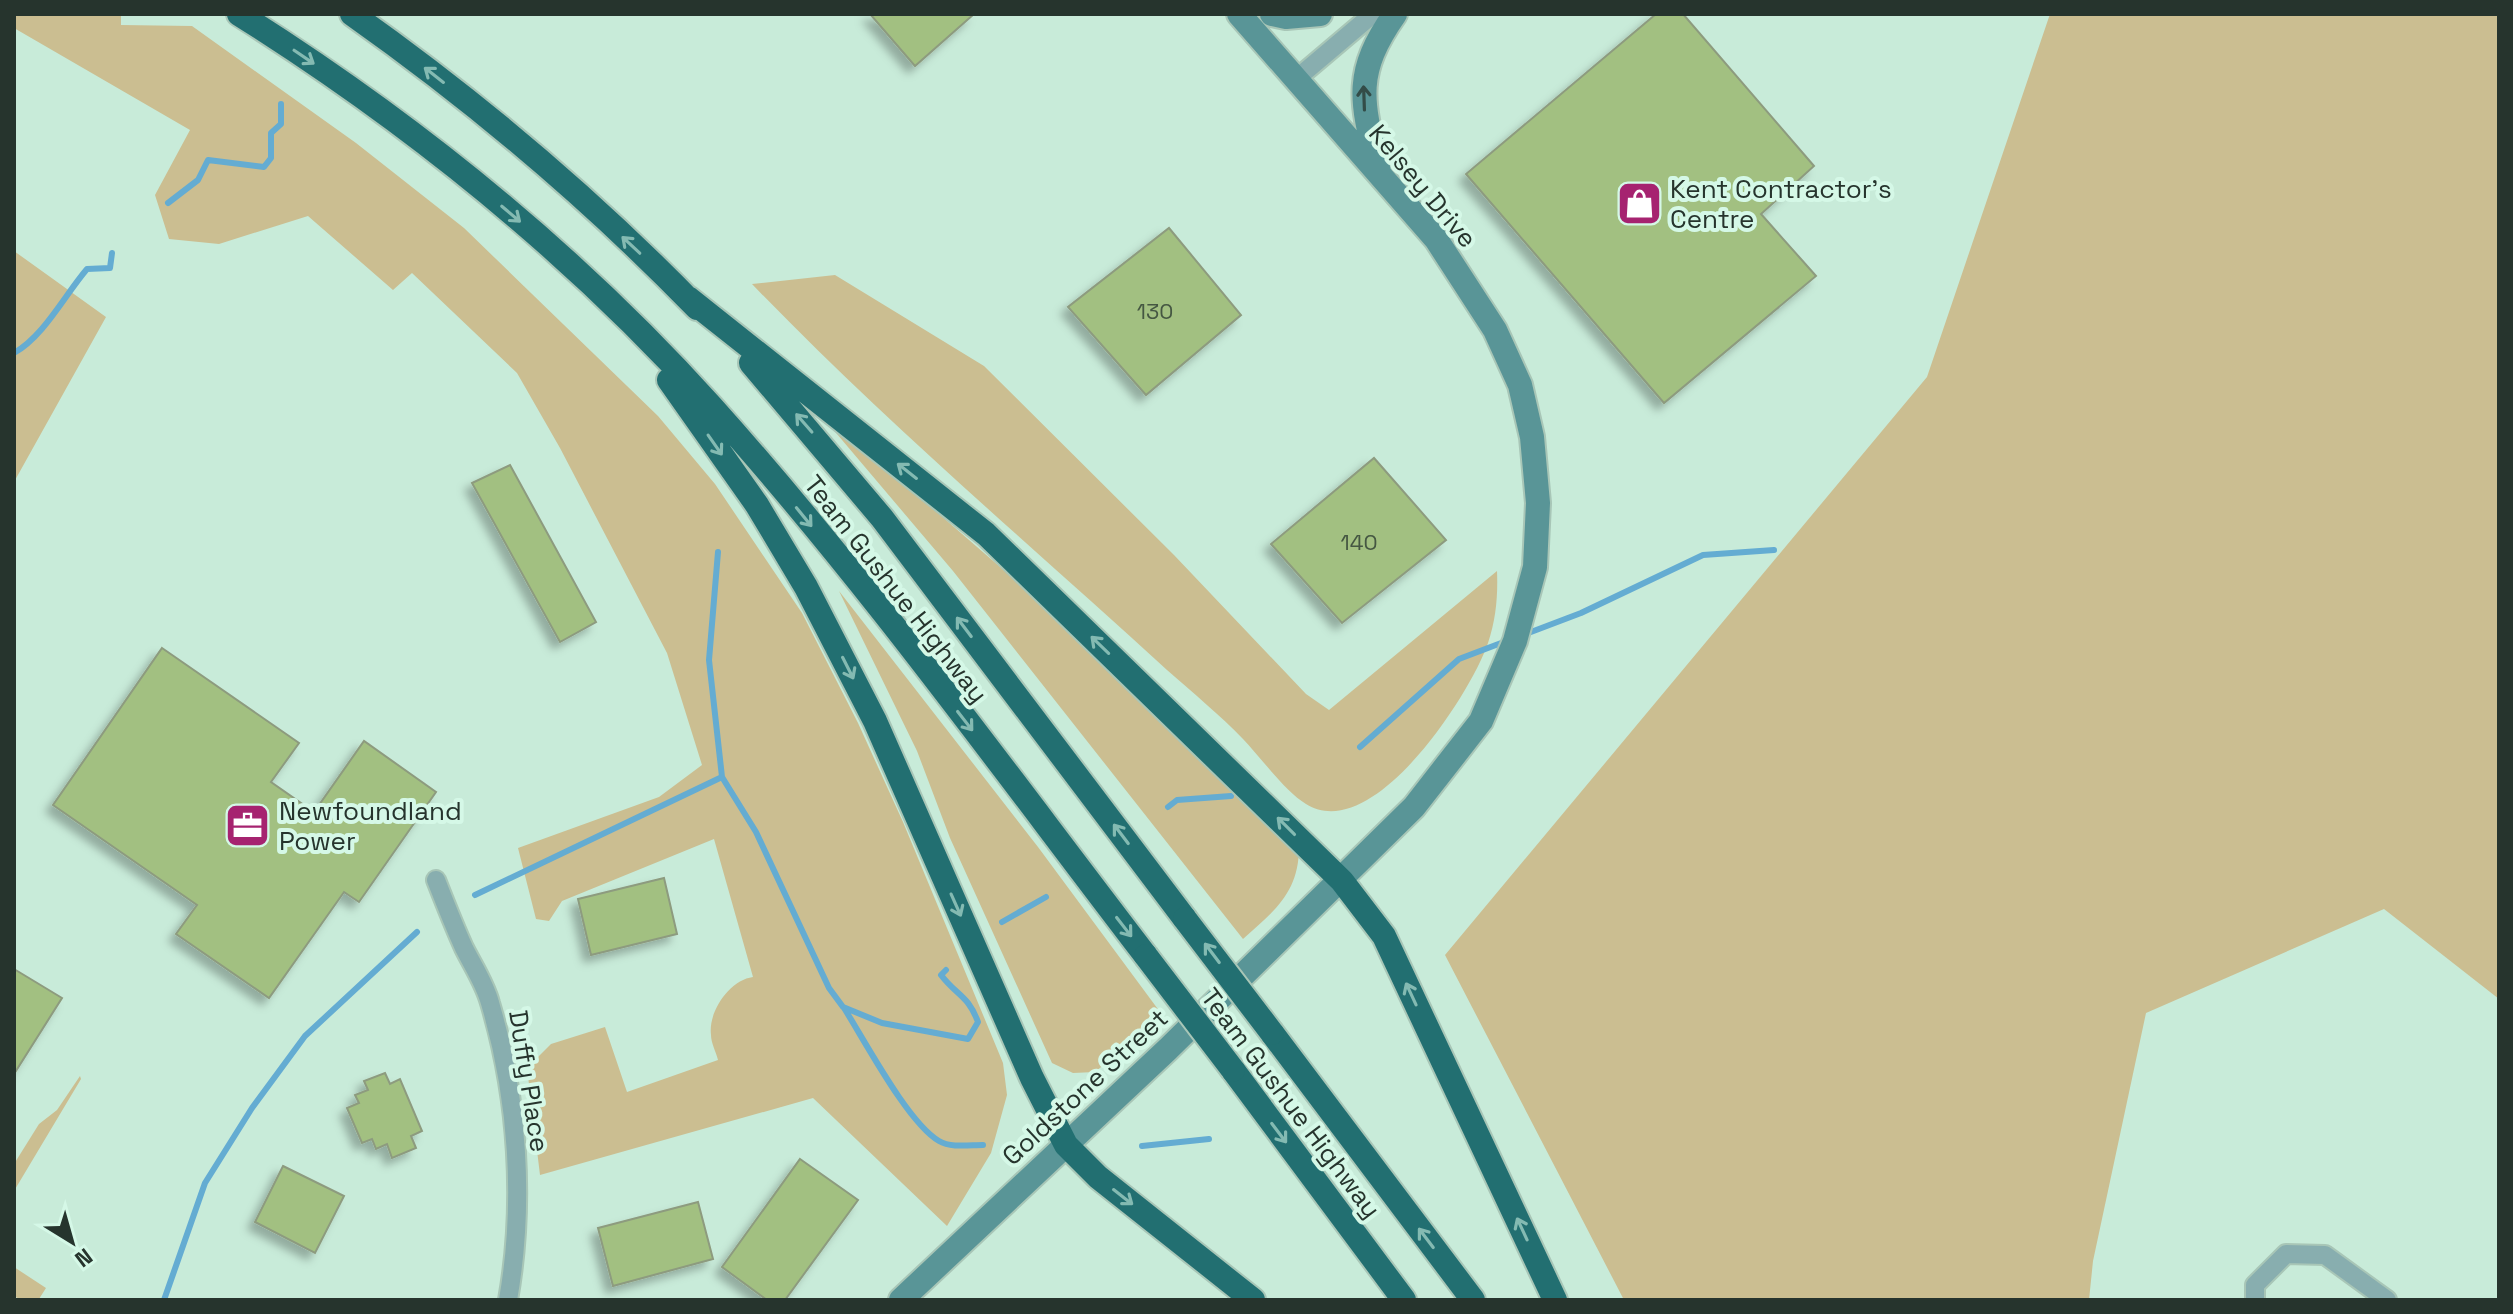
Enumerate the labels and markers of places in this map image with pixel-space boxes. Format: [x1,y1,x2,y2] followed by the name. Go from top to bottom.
[1670,172,1892,236] place label: Kent Contractor's Centre
[1615,180,1663,228] shop icon: Kent Contractor's Centre
[279,794,462,858] place label: Newfoundland Power
[224,802,272,850] office icon: Newfoundland Power

